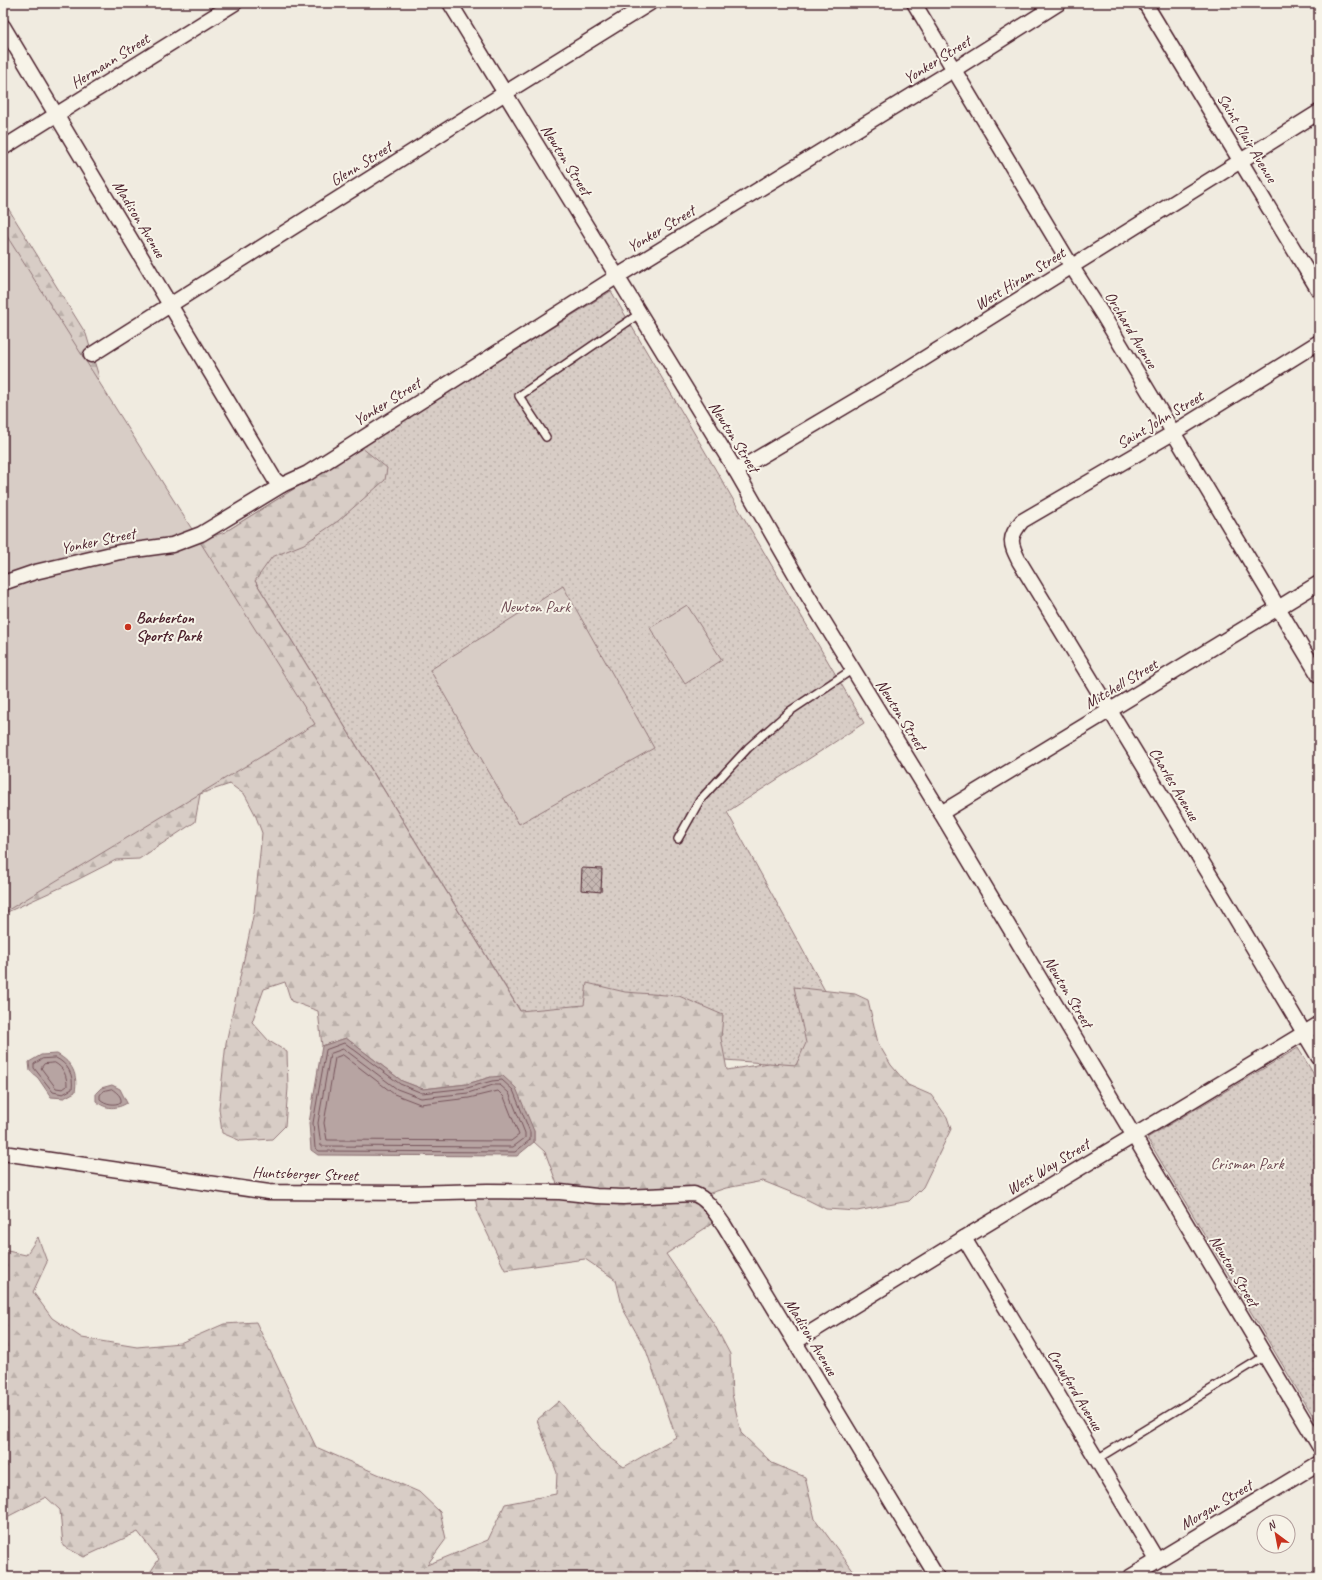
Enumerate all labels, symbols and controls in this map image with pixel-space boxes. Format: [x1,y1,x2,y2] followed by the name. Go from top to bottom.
[67,28,154,93] street label: Hermann Street
[900,30,977,88] street label: Yonker Street
[1213,90,1282,188] street label: Saint Clair Avenue
[536,121,597,202] street label: Newton Street
[327,136,398,191] street label: Glenn Street
[108,177,171,263] street label: Madison Avenue
[623,200,701,257] street label: Yonker Street
[971,242,1070,315] street label: West Hiram Street
[1100,288,1163,374] street label: Orchard Avenue
[350,372,427,430] street label: Yonker Street
[1113,386,1208,454] street label: Saint John Street
[704,398,765,479] street label: Newton Street
[59,523,140,559] street label: Yonker Street
[500,597,571,617] park label: Newton Park
[136,608,203,646] place label: Barberton Sports Park
[123,622,133,632] marker: Barberton Sports Park
[1081,653,1163,714] street label: Mitchell Street
[871,676,932,757] street label: Newton Street
[1144,744,1205,826] street label: Charles Avenue
[1039,953,1099,1034] street label: Newton Street
[1003,1133,1095,1200] street label: West Way Street
[1210,1154,1285,1174] park label: Crisman Park
[252,1162,360,1186] street label: Huntsberger Street
[1205,1232,1265,1313] street label: Newton Street
[780,1295,843,1381] street label: Madison Avenue
[1043,1346,1108,1436] street label: Crawford Avenue
[1176,1474,1258,1534] street label: Morgan Street
[1256,1514,1296,1554] north arrow
[1264,1517,1279,1533] text: N

